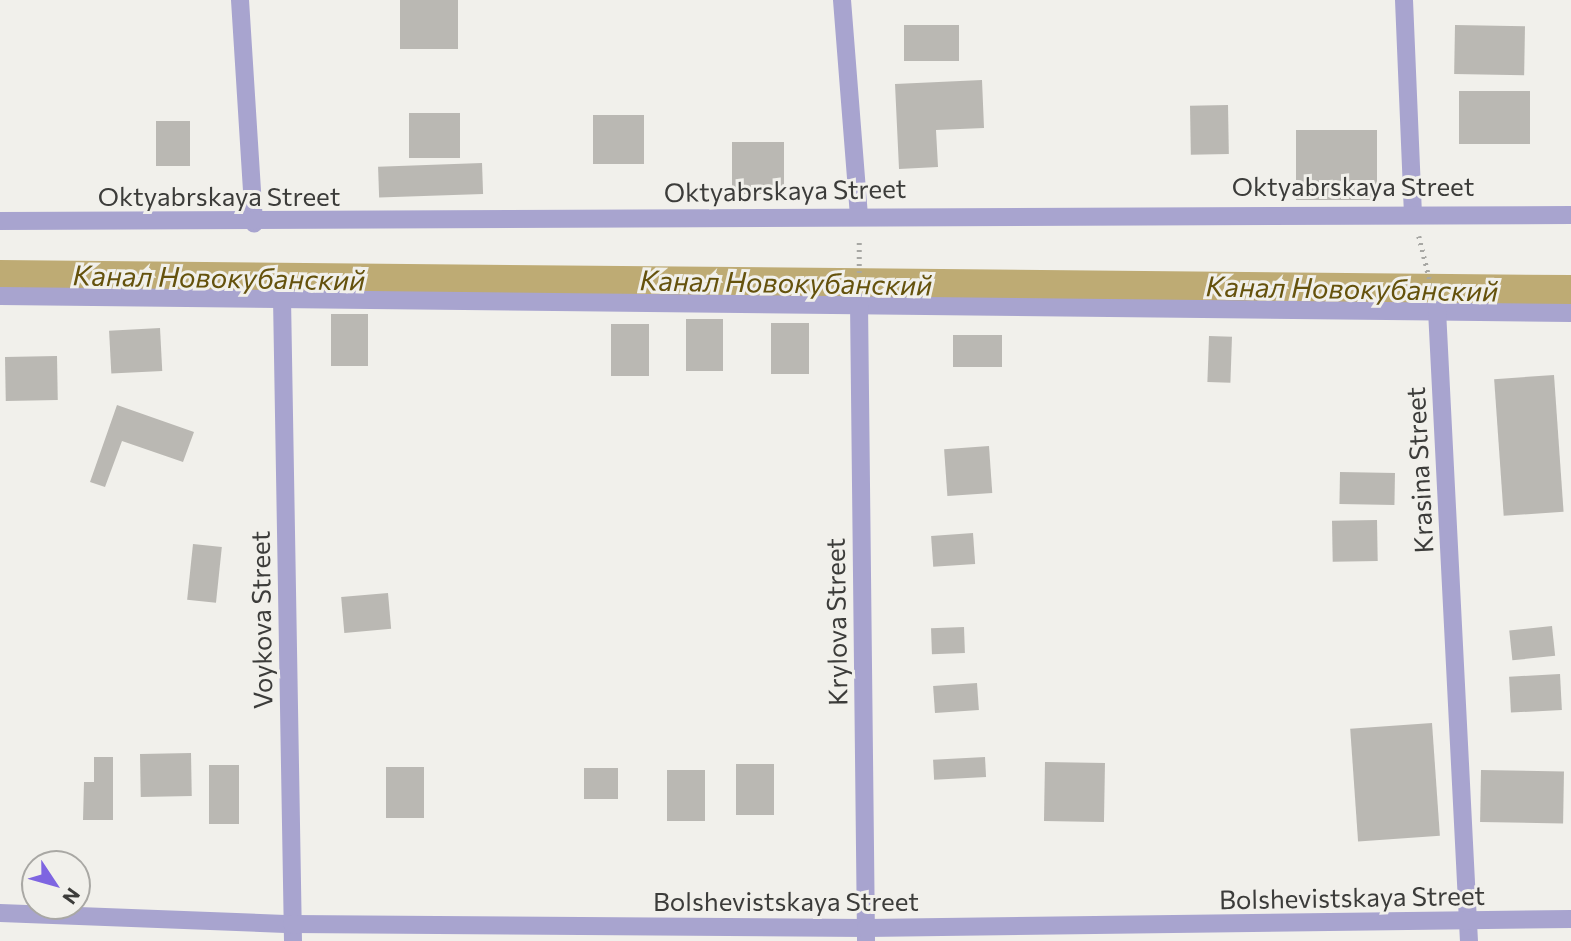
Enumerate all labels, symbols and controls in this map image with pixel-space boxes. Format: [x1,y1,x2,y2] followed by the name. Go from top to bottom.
[1232,170,1474,202] street label: Oktyabrskaya Street
[663,172,907,208] street label: Oktyabrskaya Street
[98,180,340,212] street label: Oktyabrskaya Street
[72,258,366,296] water label: Канал Новокубанский
[639,263,933,301] water label: Канал Новокубанский
[1205,269,1499,307] water label: Канал Новокубанский
[1399,386,1439,554] street label: Krasina Street
[244,531,278,709] street label: Voykova Street
[819,538,853,706] street label: Krylova Street
[21,850,91,920] north arrow
[1219,879,1485,915] street label: Bolshevistskaya Street
[58,884,85,909] text: N
[653,885,919,917] street label: Bolshevistskaya Street

